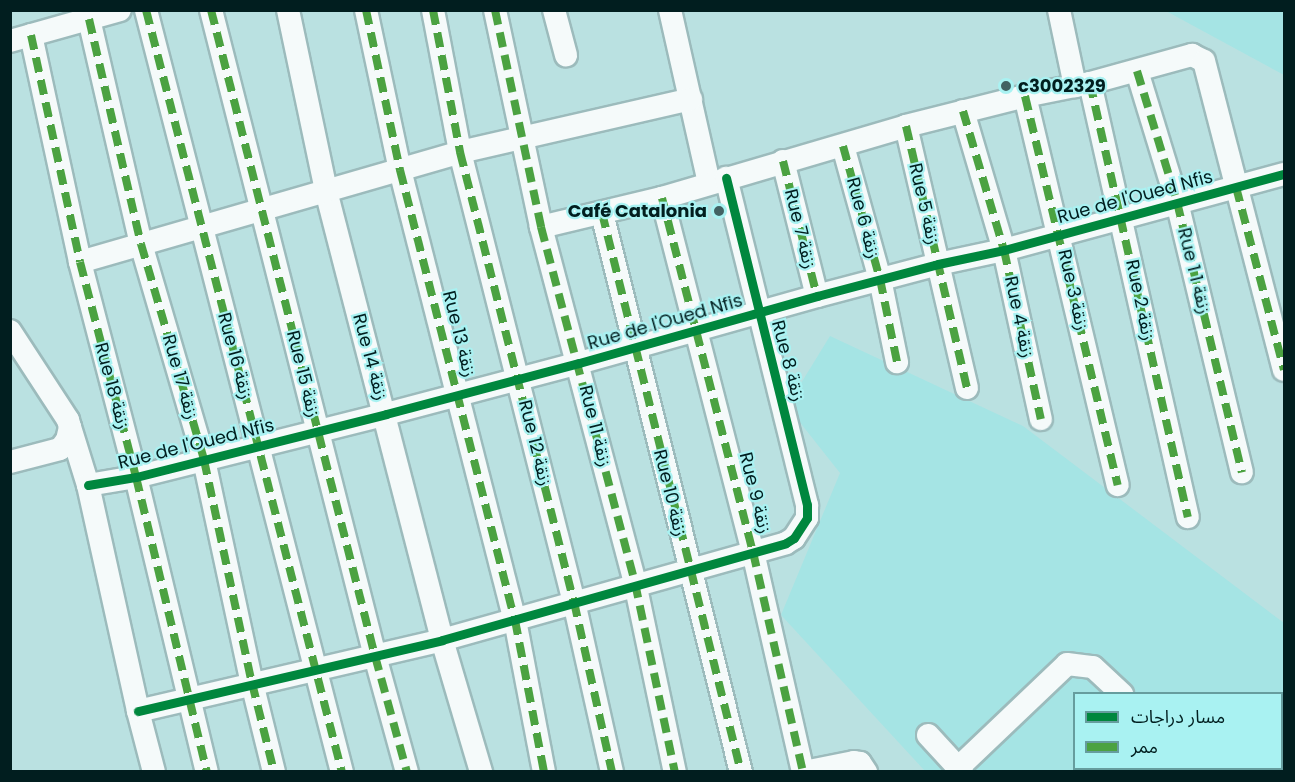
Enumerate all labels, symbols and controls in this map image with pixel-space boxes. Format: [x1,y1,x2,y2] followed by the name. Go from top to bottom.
[1018,75,1106,97] place label: c3002329
[999,79,1013,93] marker: c3002329
[904,161,944,247] street label: Rue 5 زنقة
[1055,166,1215,228] street label: Rue de l'Oued Nfis
[842,175,884,261] street label: Rue 6 زنقة
[780,187,820,271] street label: Rue 7 زنقة
[568,200,707,222] place label: Café Catalonia
[712,204,726,218] marker: Café Catalonia
[1173,226,1215,316] street label: Rue 1 زنقة 1
[1053,247,1093,333] street label: Rue 3 زنقة
[1121,258,1159,342] street label: Rue 2 زنقة
[1000,274,1038,360] street label: Rue 4 زنقة
[438,289,480,379] street label: Rue 13 زنقة
[585,290,745,354] street label: Rue de l'Oued Nfis
[213,310,257,402] street label: Rue 16 زنقة
[348,311,392,403] street label: Rue 14 زنقة
[767,318,809,404] street label: Rue 8 زنقة
[282,328,324,420] street label: Rue 15 زنقة
[158,332,202,422] street label: Rue 17 زنقة
[90,340,134,432] street label: Rue 18 زنقة
[574,383,616,469] street label: Rue 11 زنقة
[514,398,556,488] street label: Rue 12 زنقة
[116,414,276,474] street label: Rue de l'Oued Nfis
[649,447,691,539] street label: Rue 10 زنقة
[734,450,776,536] street label: Rue 9 زنقة
[1073,692,1283,770] legend
[1131,704,1225,729] text: مسار دراجات
[1131,734,1158,759] text: ممر

